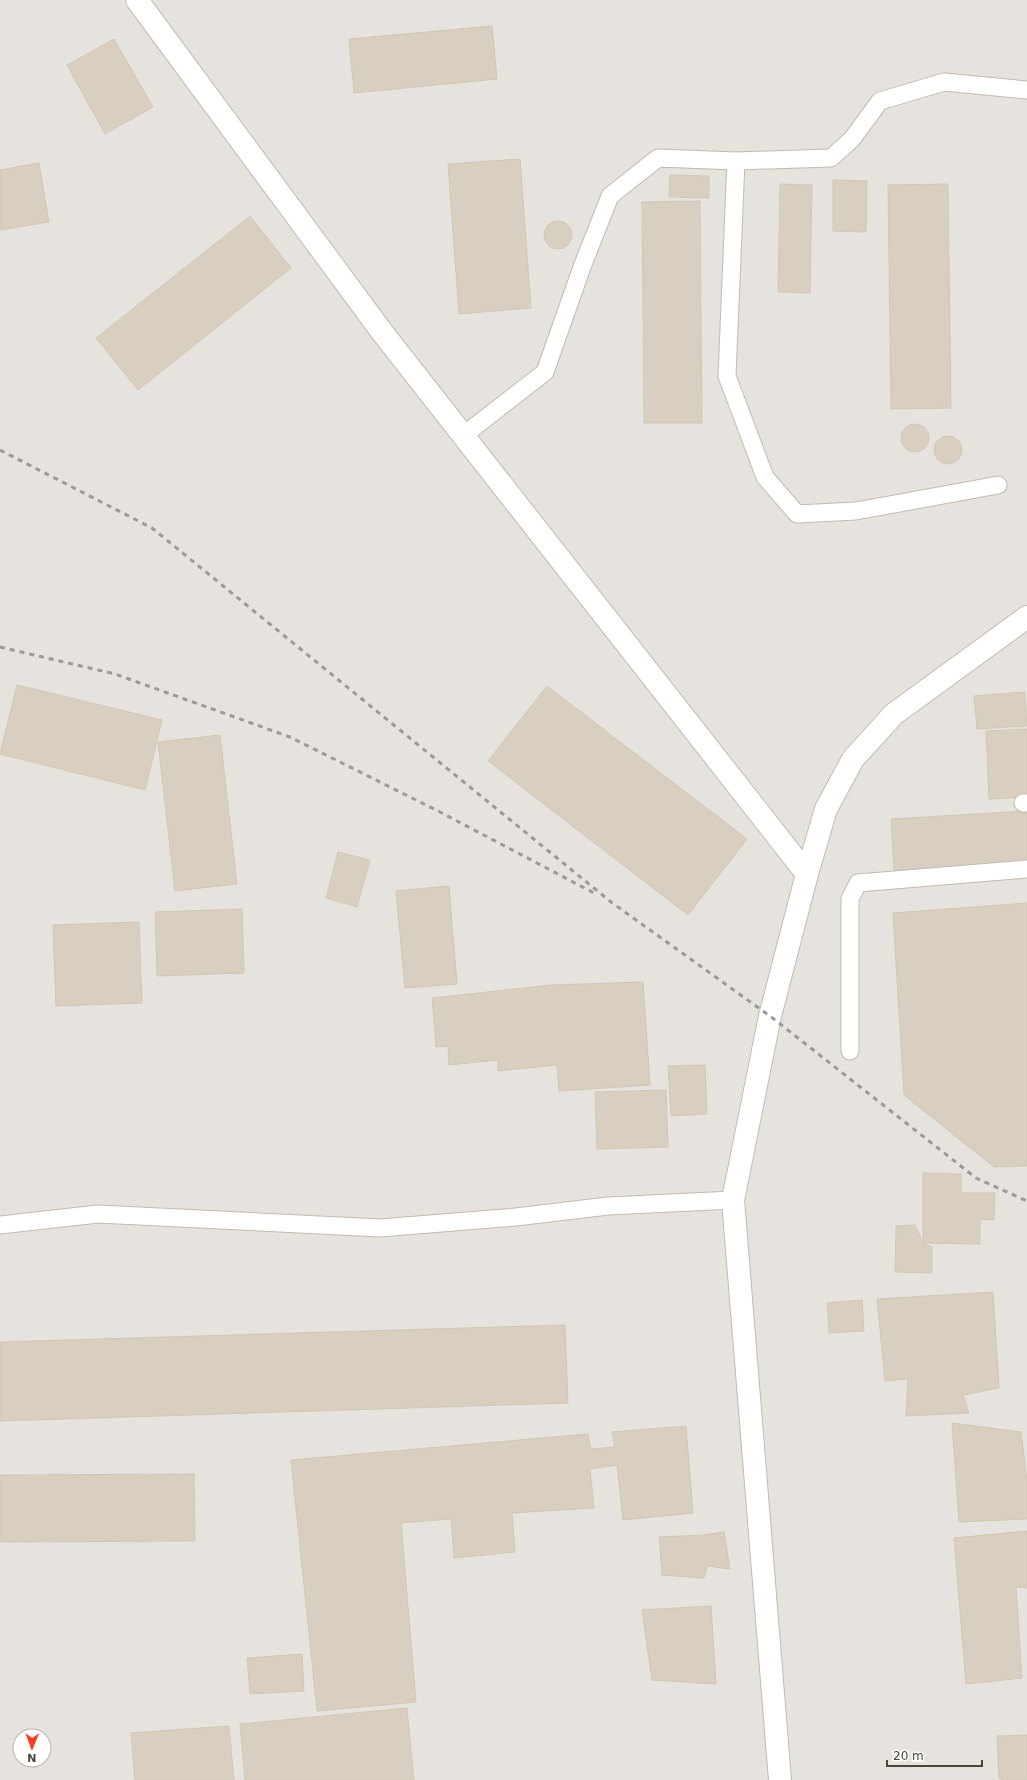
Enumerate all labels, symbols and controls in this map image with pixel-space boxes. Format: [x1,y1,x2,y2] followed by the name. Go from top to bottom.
[12,1728,52,1768] north arrow
[887,1742,982,1768] scale bar
[893,1749,924,1763] text: 20 m
[27,1751,37,1764] text: N

